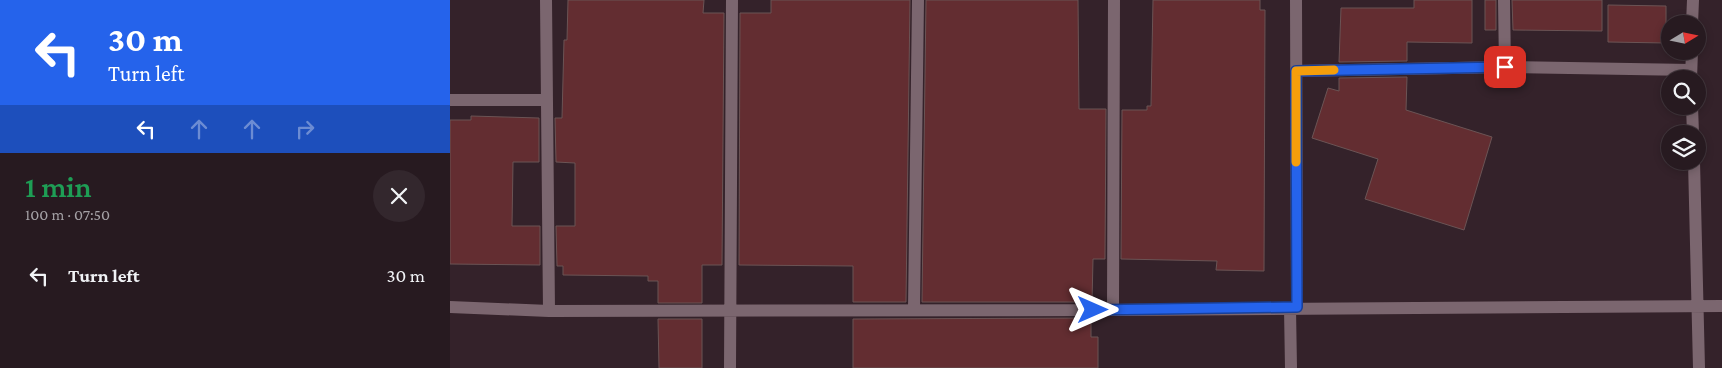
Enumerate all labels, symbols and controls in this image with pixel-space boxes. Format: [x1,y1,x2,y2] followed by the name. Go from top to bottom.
[1661,15,1706,60] north arrow
[1661,15,1706,170] map controls
[25,20,90,85] icon: left
[108,20,183,59] text: 30 m
[1484,46,1526,88] pin
[1491,53,1519,81] icon: arrive
[108,61,185,86] text: Turn left
[1661,70,1706,115] button: search
[132,115,160,143] icon: left
[185,115,213,143] icon: ahead
[238,115,266,143] icon: ahead
[291,115,319,143] icon: right
[1661,125,1706,170] button: layers
[25,170,92,203] text: 1 min
[373,170,425,222] button: close
[25,206,110,223] text: 100 m · 07:50
[25,262,53,290] icon: left
[68,265,140,286] text: Turn left
[386,265,425,286] text: 30 m
[1066,283,1118,335] position arrow

